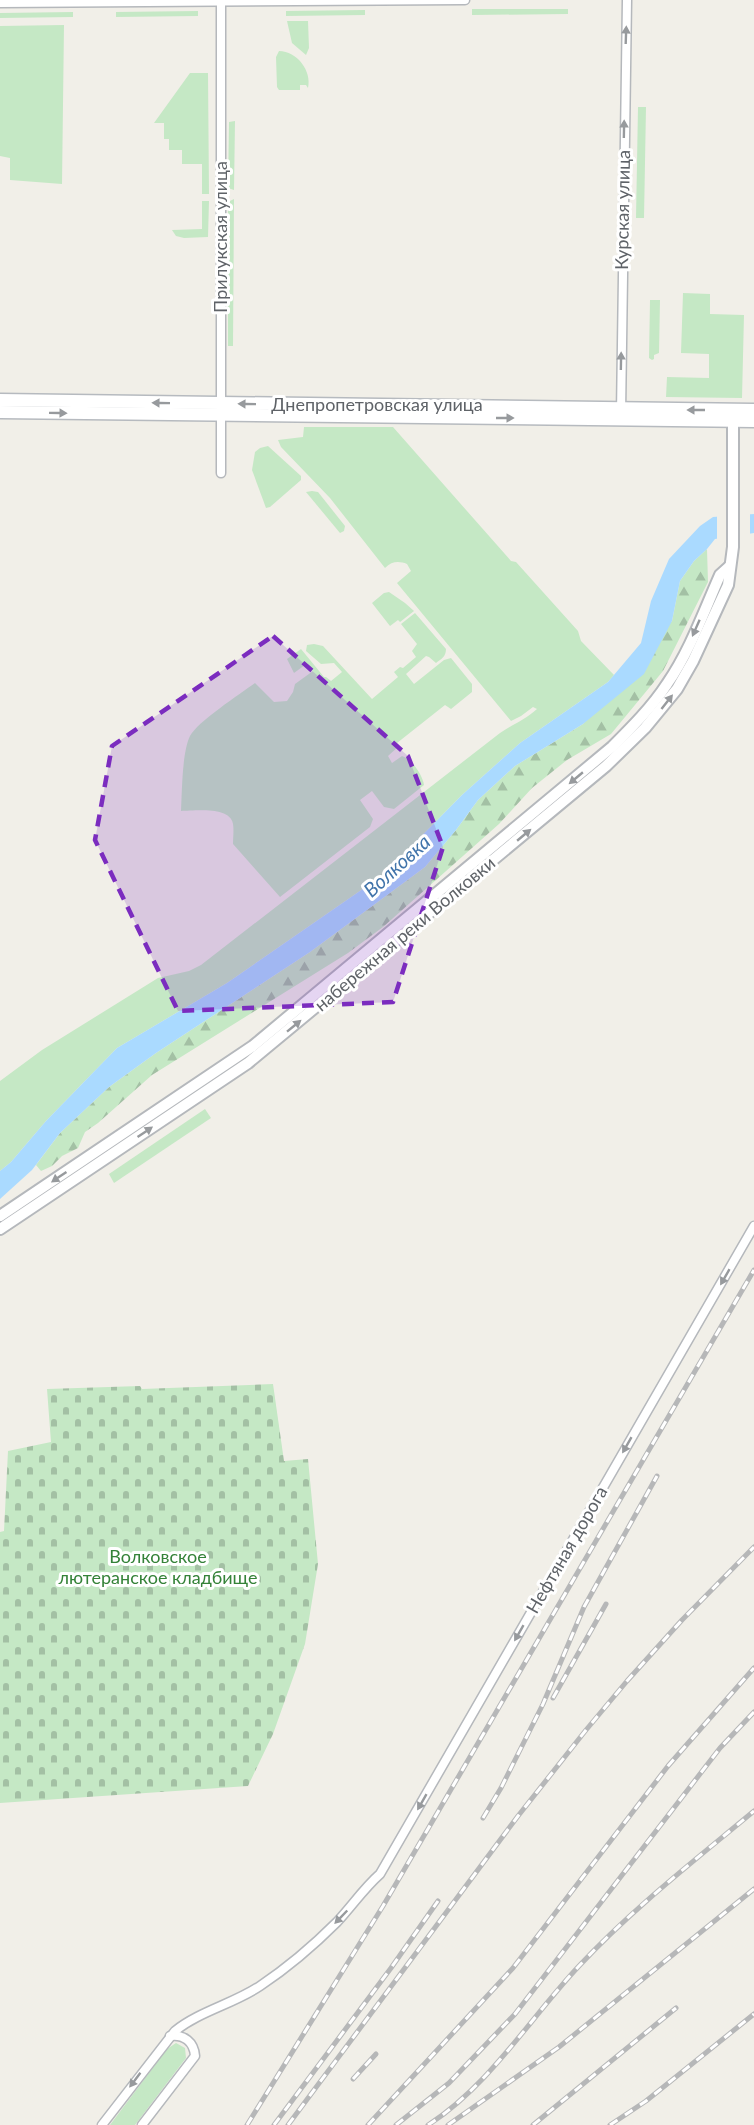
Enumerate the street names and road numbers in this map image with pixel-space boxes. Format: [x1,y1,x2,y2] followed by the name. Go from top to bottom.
[610,150,634,270] street label: Курская улица
[209,161,231,313] street label: Прилукская улица
[271,393,483,415] street label: Днепропетровская улица
[310,851,499,1015] street label: набережная реки Волковки
[521,1482,611,1617] street label: Нефтяная дорога

